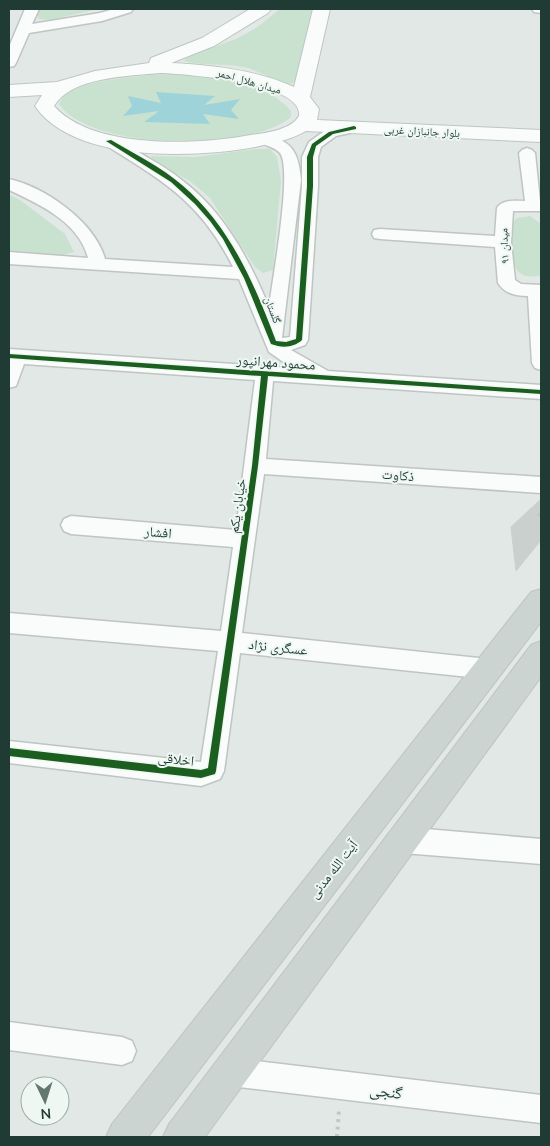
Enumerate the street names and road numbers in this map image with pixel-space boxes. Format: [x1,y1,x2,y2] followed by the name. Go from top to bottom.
[214,65,283,98] street label: میدان هلال احمر
[384,122,460,141] street label: بلوار جانبازان غربی
[496,228,513,264] street label: میدان ۹۱
[261,295,285,326] street label: گلستان
[235,350,316,375] street label: محمود مهرانپور
[381,465,415,486] street label: ذکاوت
[224,477,251,535] street label: خیابان یکم
[142,522,172,543] street label: افشار
[247,635,308,660] street label: عسگری نژاد
[157,748,195,771] street label: اخلاقی
[305,836,362,902] street label: آیت الله مدنی
[368,1079,404,1105] street label: گنجی

